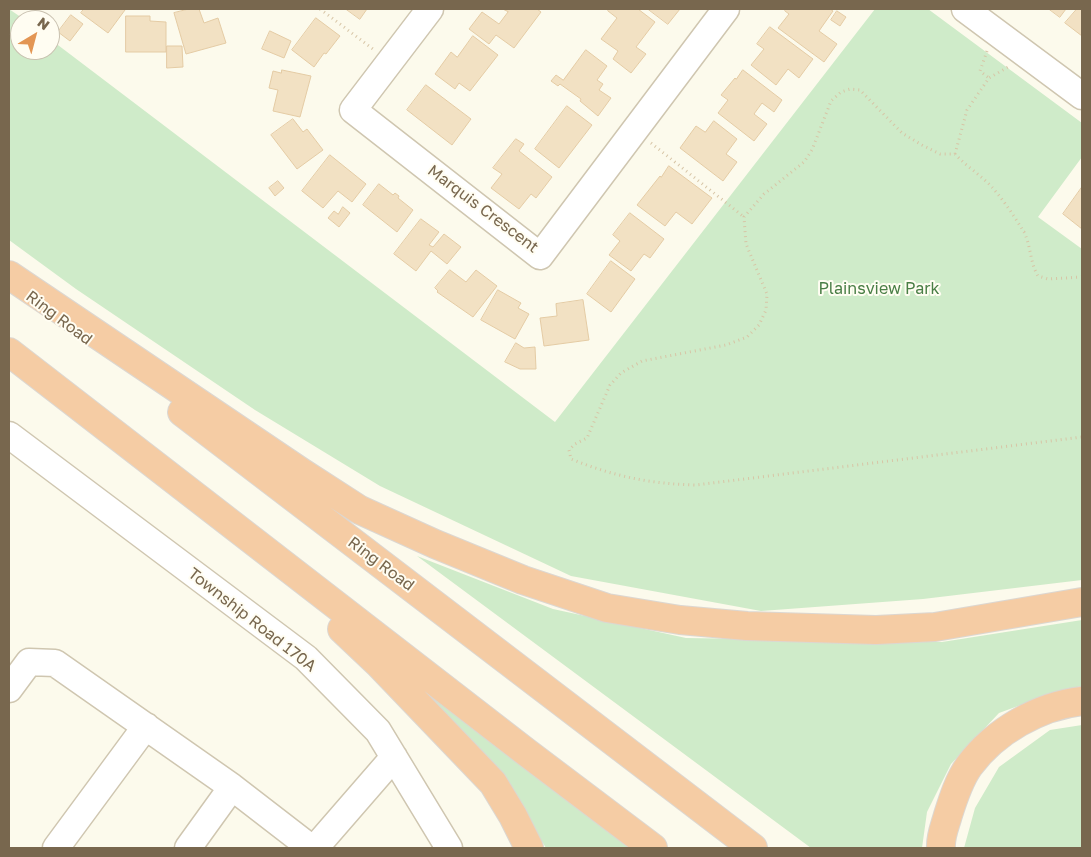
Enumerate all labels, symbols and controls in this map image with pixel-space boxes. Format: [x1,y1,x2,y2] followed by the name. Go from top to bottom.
[10,10,60,60] north arrow
[34,13,53,33] text: N
[424,161,542,257] street label: Marquis Crescent
[818,279,940,299] park label: Plainsview Park
[22,287,96,349] street label: Ring Road
[344,533,418,595] street label: Ring Road
[184,564,320,676] street label: Township Road 170A

